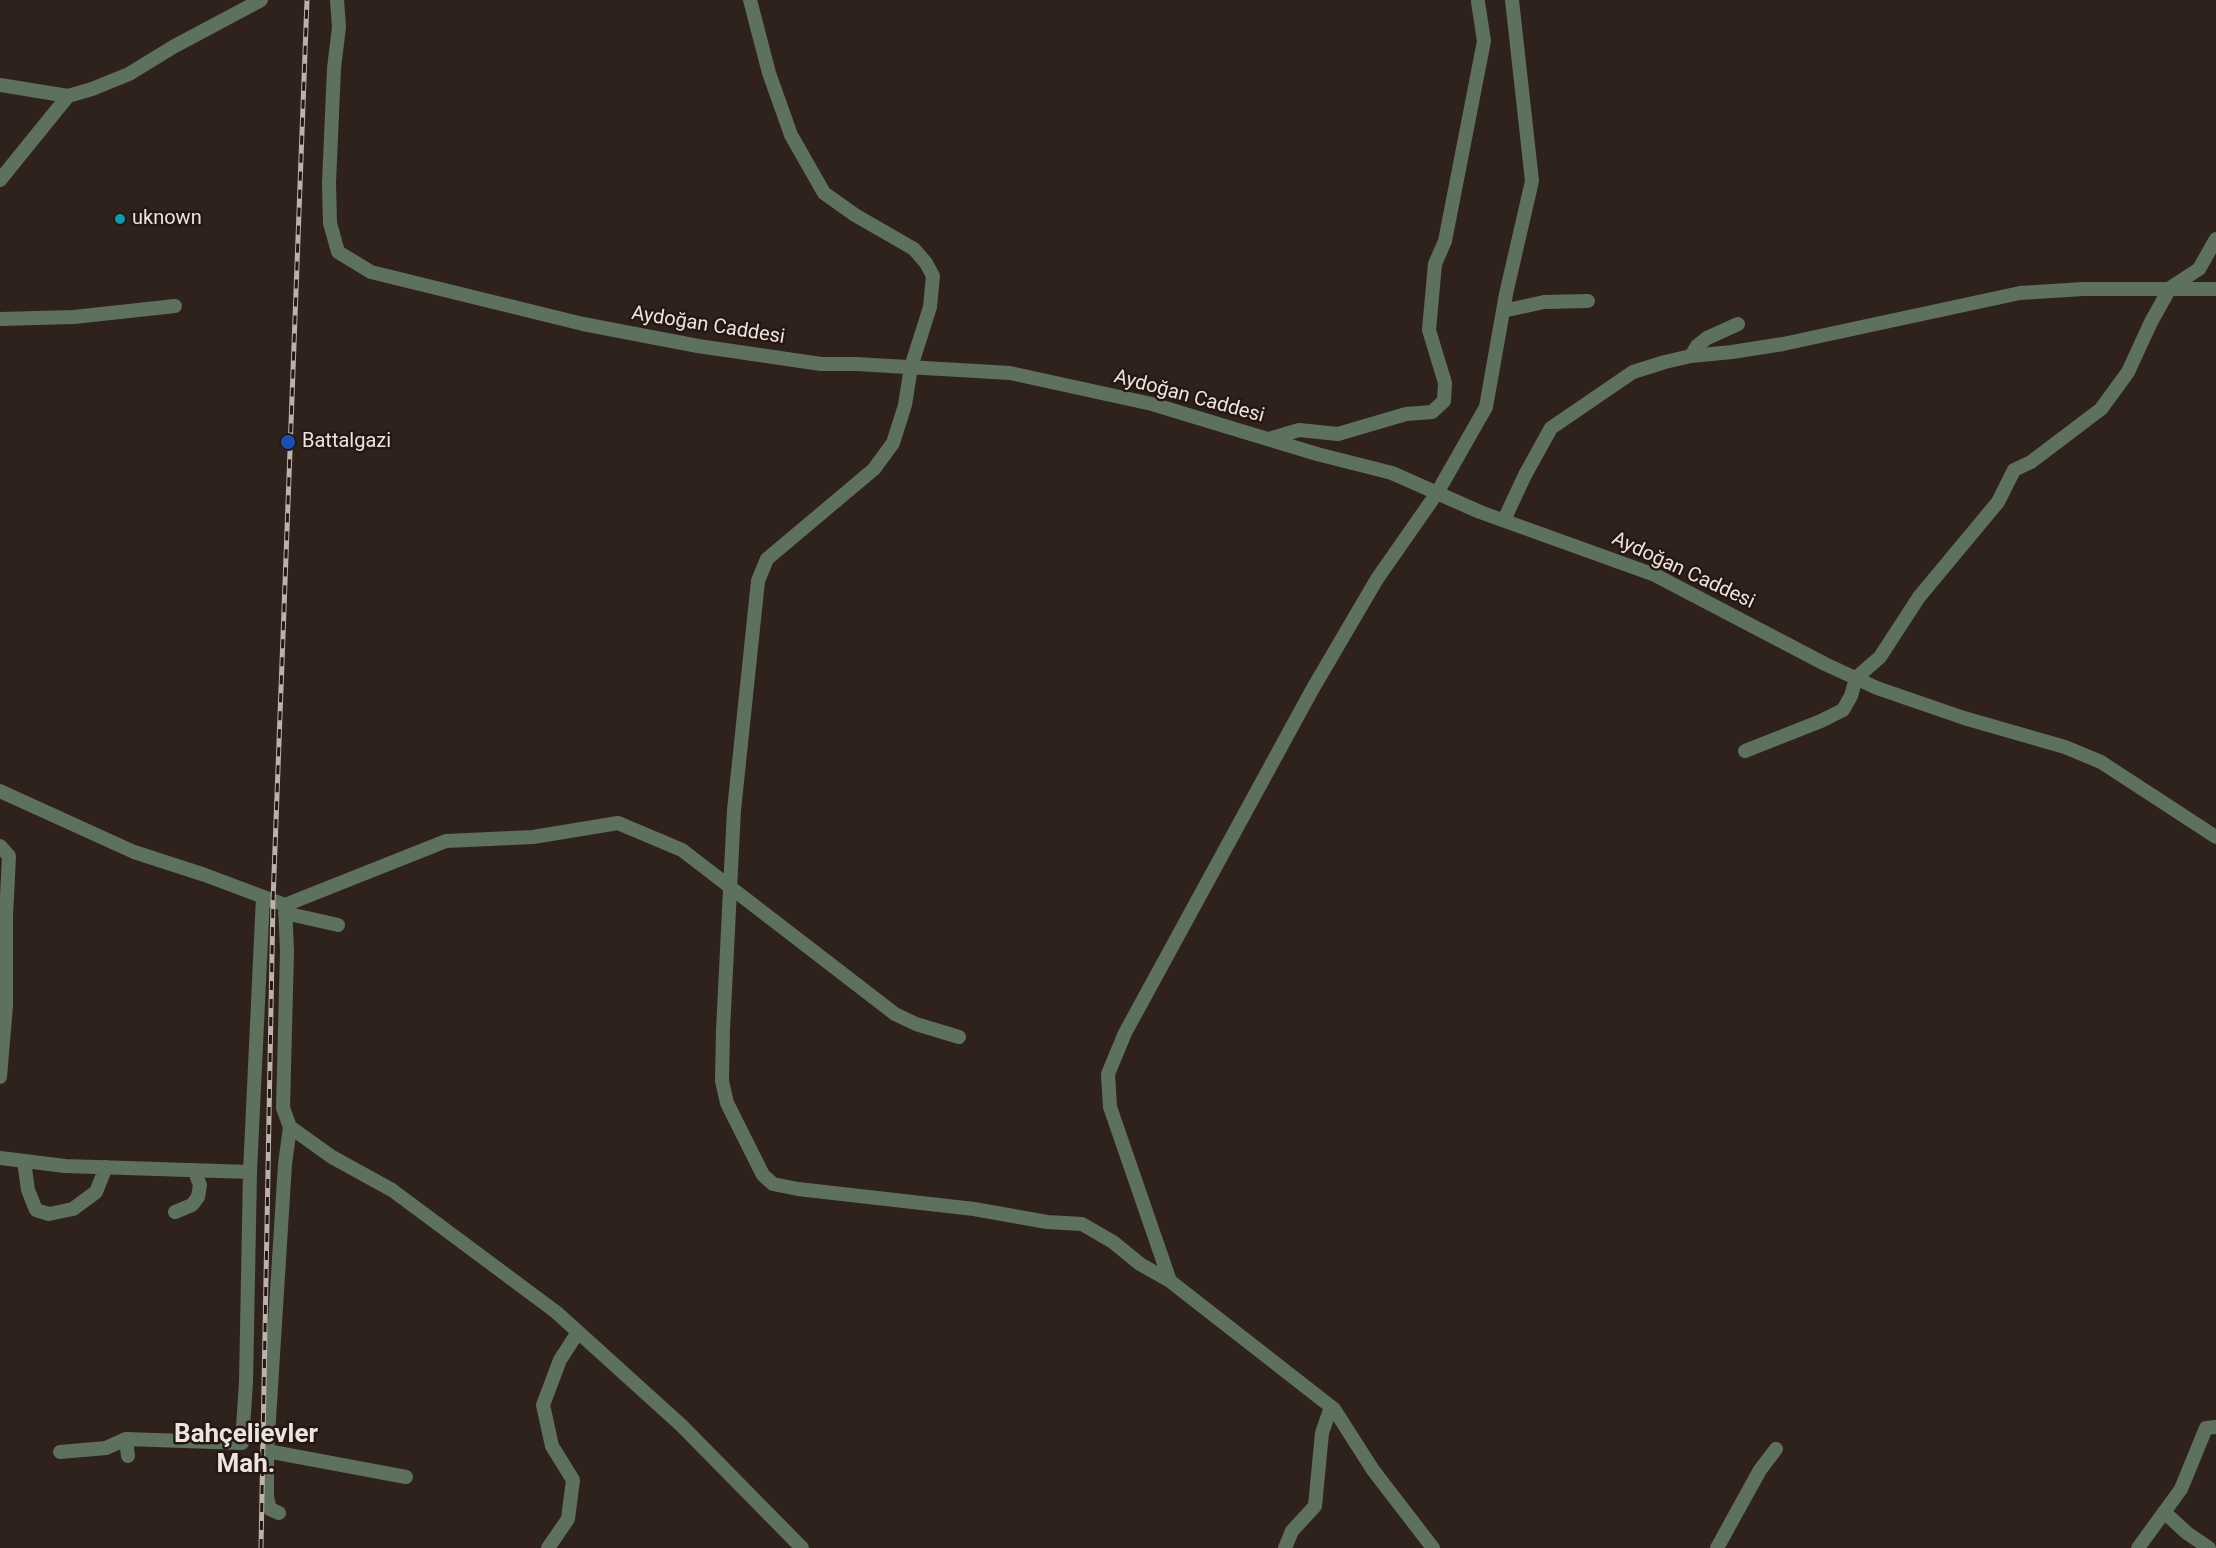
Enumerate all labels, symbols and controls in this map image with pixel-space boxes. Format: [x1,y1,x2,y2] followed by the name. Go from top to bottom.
[132,207,202,231] place label: uknown
[113,212,127,226] marker: uknown
[630,302,786,350] street label: Aydoğan Caddesi
[1111,365,1267,429] street label: Aydoğan Caddesi
[302,430,391,454] place label: Battalgazi
[279,433,297,451] marker: Battalgazi
[1608,527,1758,615] street label: Aydoğan Caddesi
[174,1419,318,1480] district label: Bahçelievler Mah.

